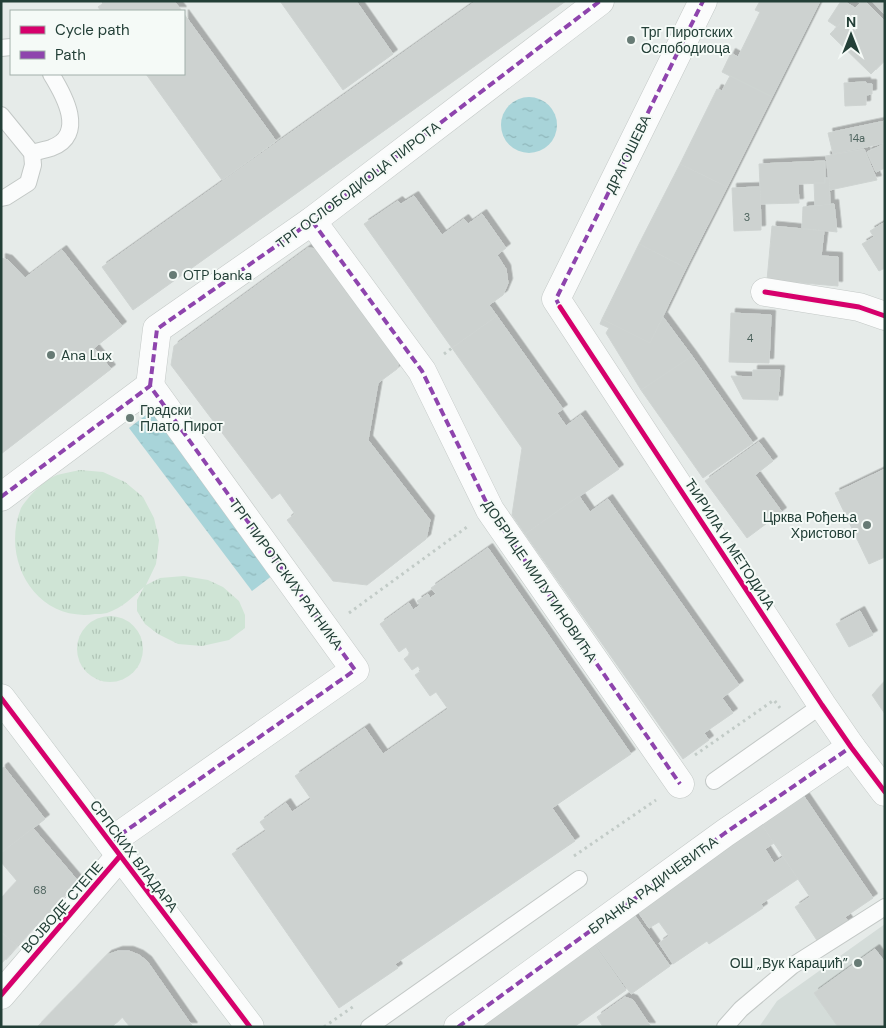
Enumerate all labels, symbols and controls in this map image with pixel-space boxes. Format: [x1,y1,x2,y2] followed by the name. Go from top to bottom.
[10,10,185,75] legend
[826,10,876,60] north arrow
[846,13,856,31] text: N
[55,20,130,40] text: Cycle path
[641,23,733,57] place label: Трг Пиротских Ослободиоца
[625,34,637,46] marker: Трг Пиротских Ослободиоца
[55,45,86,65] text: Path
[601,111,655,196] street label: ДРАГОШЕВА
[272,117,444,253] street label: ТРГ ОСЛОБОДИОЦА ПИРОТА
[849,131,865,145] house number: 14a
[744,210,750,224] house number: 3
[183,266,252,284] place label: OTP banka
[167,269,179,281] marker: OTP banka
[747,331,754,345] house number: 4
[61,346,112,364] place label: Ana Lux
[45,349,57,361] marker: Ana Lux
[140,401,224,435] place label: Градски Плато Пирот
[124,412,136,424] marker: Градски Плато Пирот
[681,475,780,614] street label: ЋИРИЛА И МЕТОДИЈА
[225,495,347,653] street label: ТРГ ПИРОТСКИХ РАТНИКА
[479,496,602,666] street label: ДОБРИЦЕ МИЛУТИНОВИЋА
[763,508,857,542] place label: Црква Рођења Христовог
[861,519,873,531] marker: Црква Рођења Христовог
[86,796,182,916] street label: СРПСКИХ ВЛАДАРА
[585,832,722,938] street label: БРАНКА РАДИЧЕВИЋА
[17,857,107,957] street label: ВОЈВОДЕ СТЕПЕ
[33,883,47,897] house number: 68
[730,954,848,972] place label: ОШ „Вук Караџић”
[852,957,864,969] marker: ОШ „Вук Караџић”

